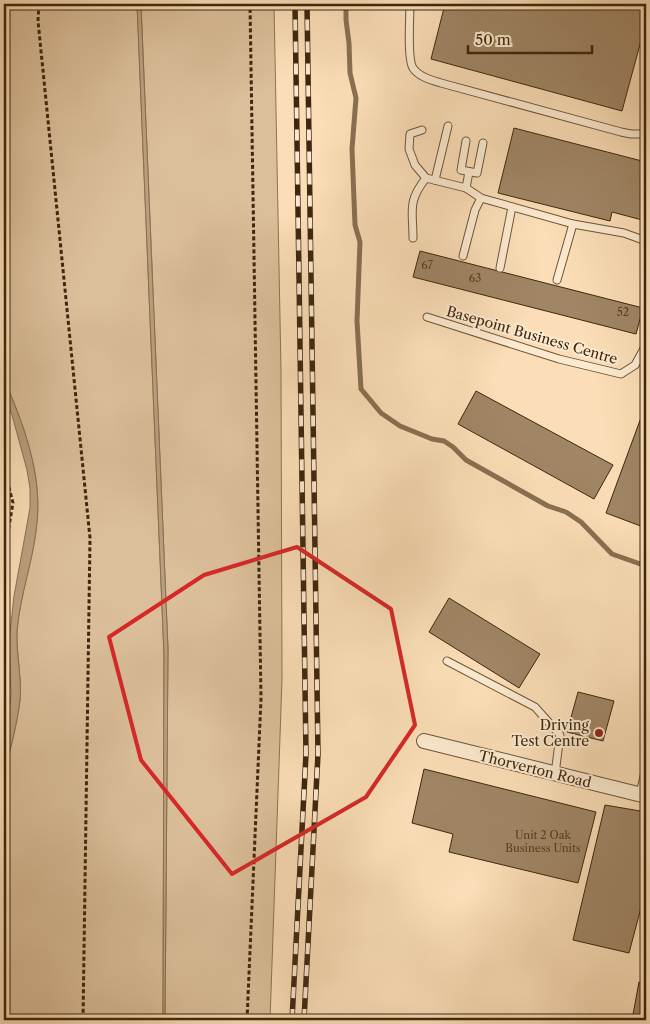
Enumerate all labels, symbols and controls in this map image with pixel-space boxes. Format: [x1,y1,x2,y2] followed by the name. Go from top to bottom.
[468,22,591,54] scale bar
[475,30,511,49] text: 50 m
[421,258,433,272] house number: 67
[469,271,481,285] house number: 63
[444,302,620,368] street label: Basepoint Business Centre
[617,305,629,319] house number: 52
[511,716,590,750] place label: Driving Test Centre
[593,727,605,739] marker: Driving Test Centre
[477,746,594,792] street label: Thorverton Road
[505,828,581,855] house number: Unit 2 Oak Business Units

